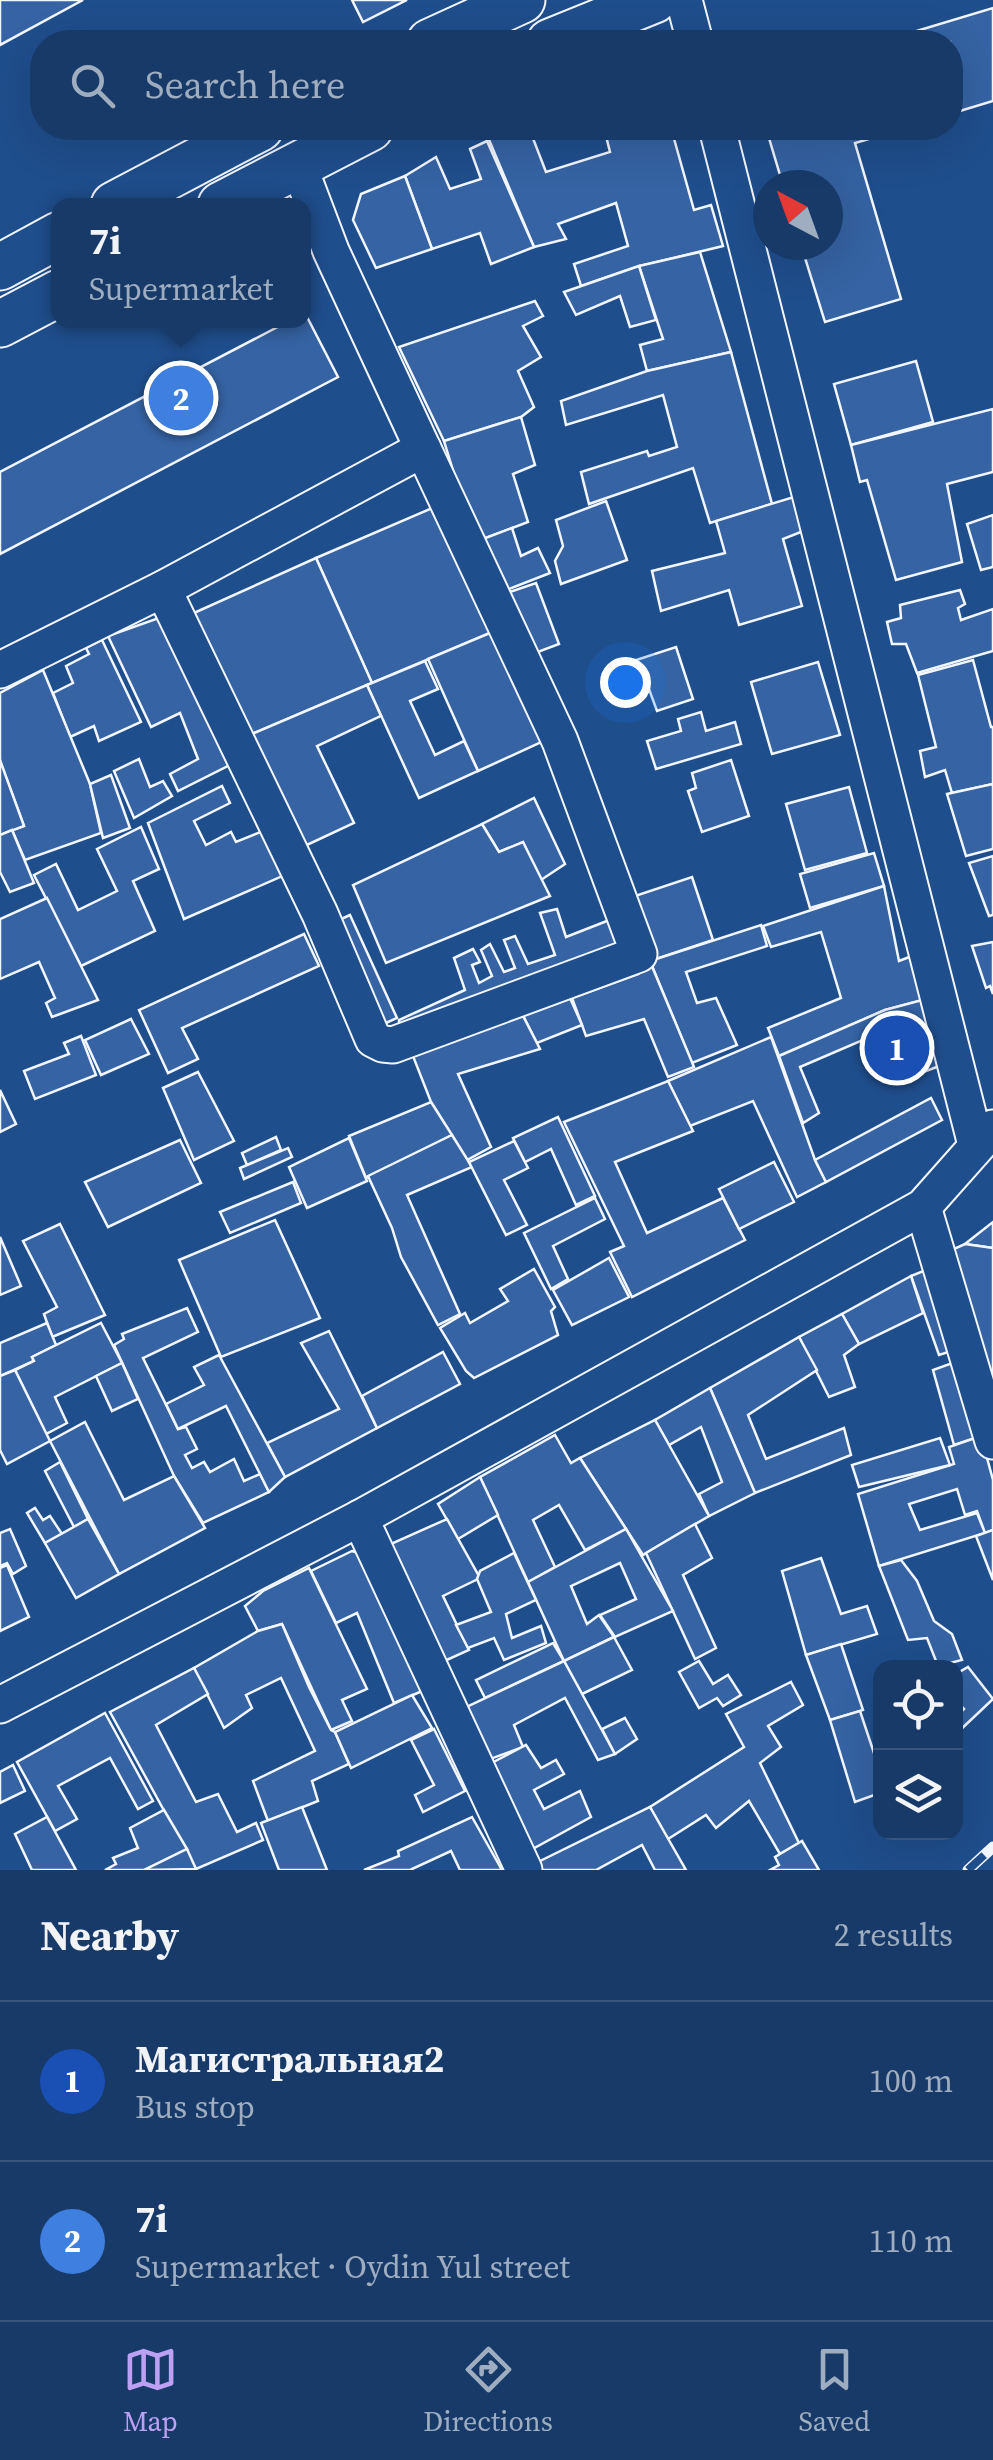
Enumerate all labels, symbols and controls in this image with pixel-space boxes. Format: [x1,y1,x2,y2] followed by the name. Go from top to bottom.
[30,30,963,140] search box
[65,58,120,113] icon: search
[145,59,345,111] text: Search here
[753,170,843,260] north arrow
[51,198,311,328] popup
[89,215,121,267] text: 7i
[89,267,273,311] text: Supermarket
[148,360,214,436] pin: 2
[600,657,651,708] your location
[864,1010,930,1086] pin: 1
[873,1660,963,1840] map controls
[873,1660,963,1750] button: locate
[873,1750,963,1840] button: layers
[40,1906,179,1964] text: Nearby
[834,1913,953,1957] text: 2 results
[135,2033,444,2085] text: Магистральная2
[64,2059,81,2103] text: 1
[869,2059,953,2103] text: 100 m
[135,2085,255,2129] text: Bus stop
[135,2193,168,2245] text: 7i
[64,2219,81,2263] text: 2
[869,2219,953,2263] text: 110 m
[135,2245,570,2289] text: Supermarket · Oydin Yul street
[123,2342,178,2440] tab: Map
[423,2342,553,2440] tab: Directions
[798,2342,870,2440] tab: Saved

